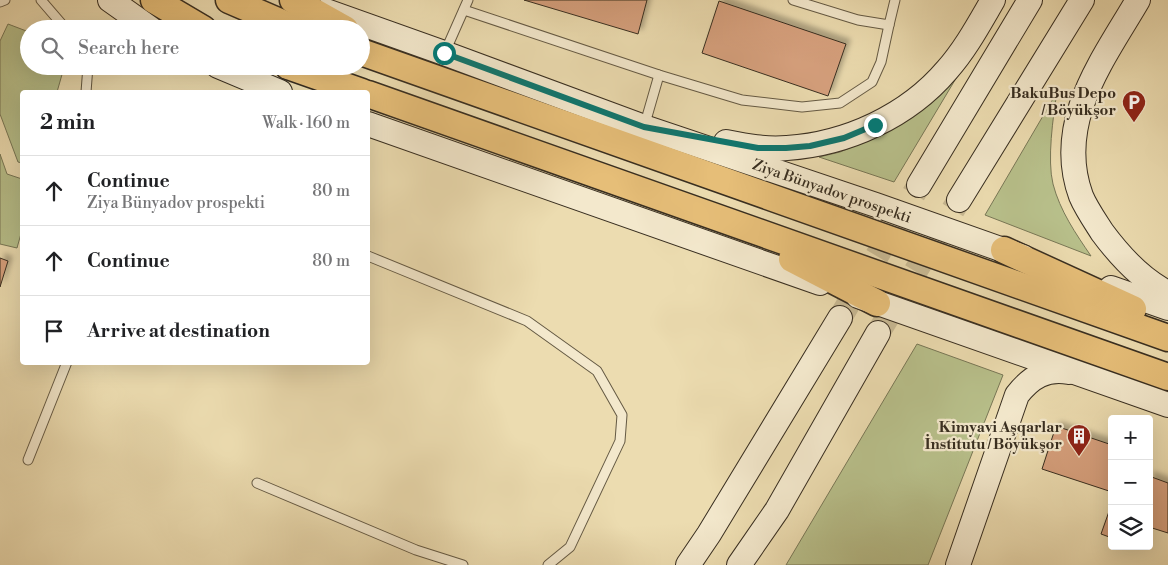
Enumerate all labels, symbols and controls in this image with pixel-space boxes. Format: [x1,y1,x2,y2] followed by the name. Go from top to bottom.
[20,20,370,75] search box
[38,34,66,62] icon: search
[78,36,179,60] text: Search here
[433,42,456,65] route start
[1010,84,1116,120] place label: BakuBus Depo / Böyükşor
[1121,89,1147,123] parking icon: BakuBus Depo / Böyükşor
[40,110,95,136] text: 2 min
[262,113,350,133] text: Walk · 160 m
[864,114,887,137] route end
[750,155,914,228] street label: Ziya Bünyadov prospekti
[87,169,170,193] text: Continue
[40,177,68,205] icon: ahead
[312,181,350,201] text: 80 m
[87,193,265,213] text: Ziya Bünyadov prospekti
[40,247,68,275] icon: ahead
[87,249,170,273] text: Continue
[312,251,350,271] text: 80 m
[40,317,68,345] icon: arrive
[87,319,270,343] text: Arrive at destination
[1108,415,1153,550] map controls
[1108,415,1153,460] button: +
[925,418,1062,454] place label: Kimyavi Aşqarlar İnstitutu / Böyükşor
[1066,423,1092,457] building icon: Kimyavi Aşqarlar İnstitutu / Böyükşor
[1108,460,1153,505] button: −
[1108,505,1153,550] button: layers

